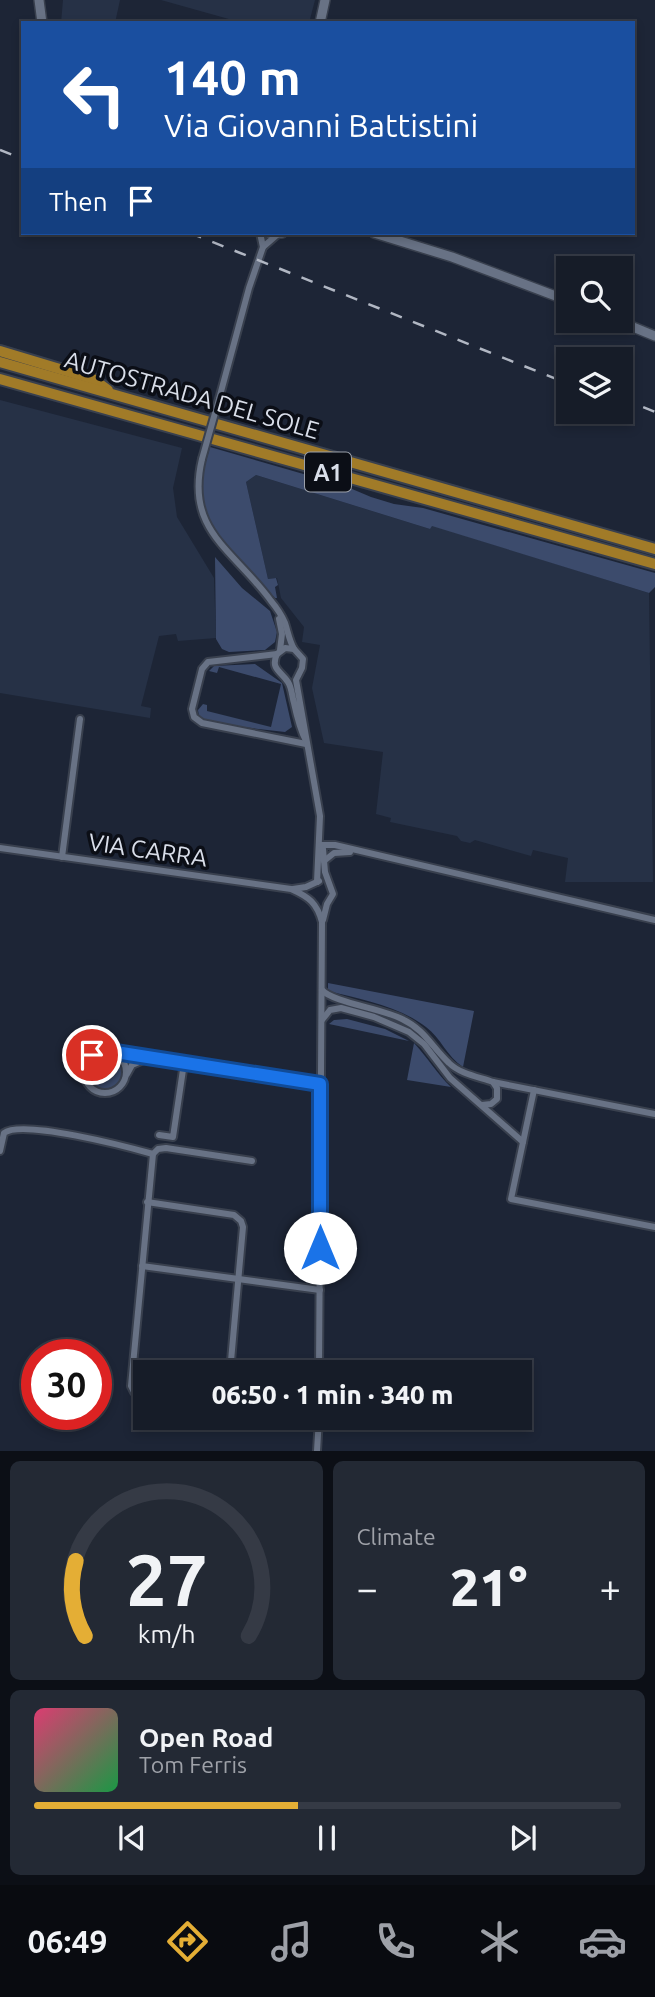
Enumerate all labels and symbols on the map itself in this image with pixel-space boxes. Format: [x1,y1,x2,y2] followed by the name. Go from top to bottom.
[62,346,322,444] street label: AUTOSTRADA DEL SOLE
[305,452,351,492] road number: A1
[87,828,209,872] street label: VIA CARRA
[62,1025,122,1085] pin
[283,1211,357,1285] position arrow
[21,1339,112,1430] speed limit sign: 30

